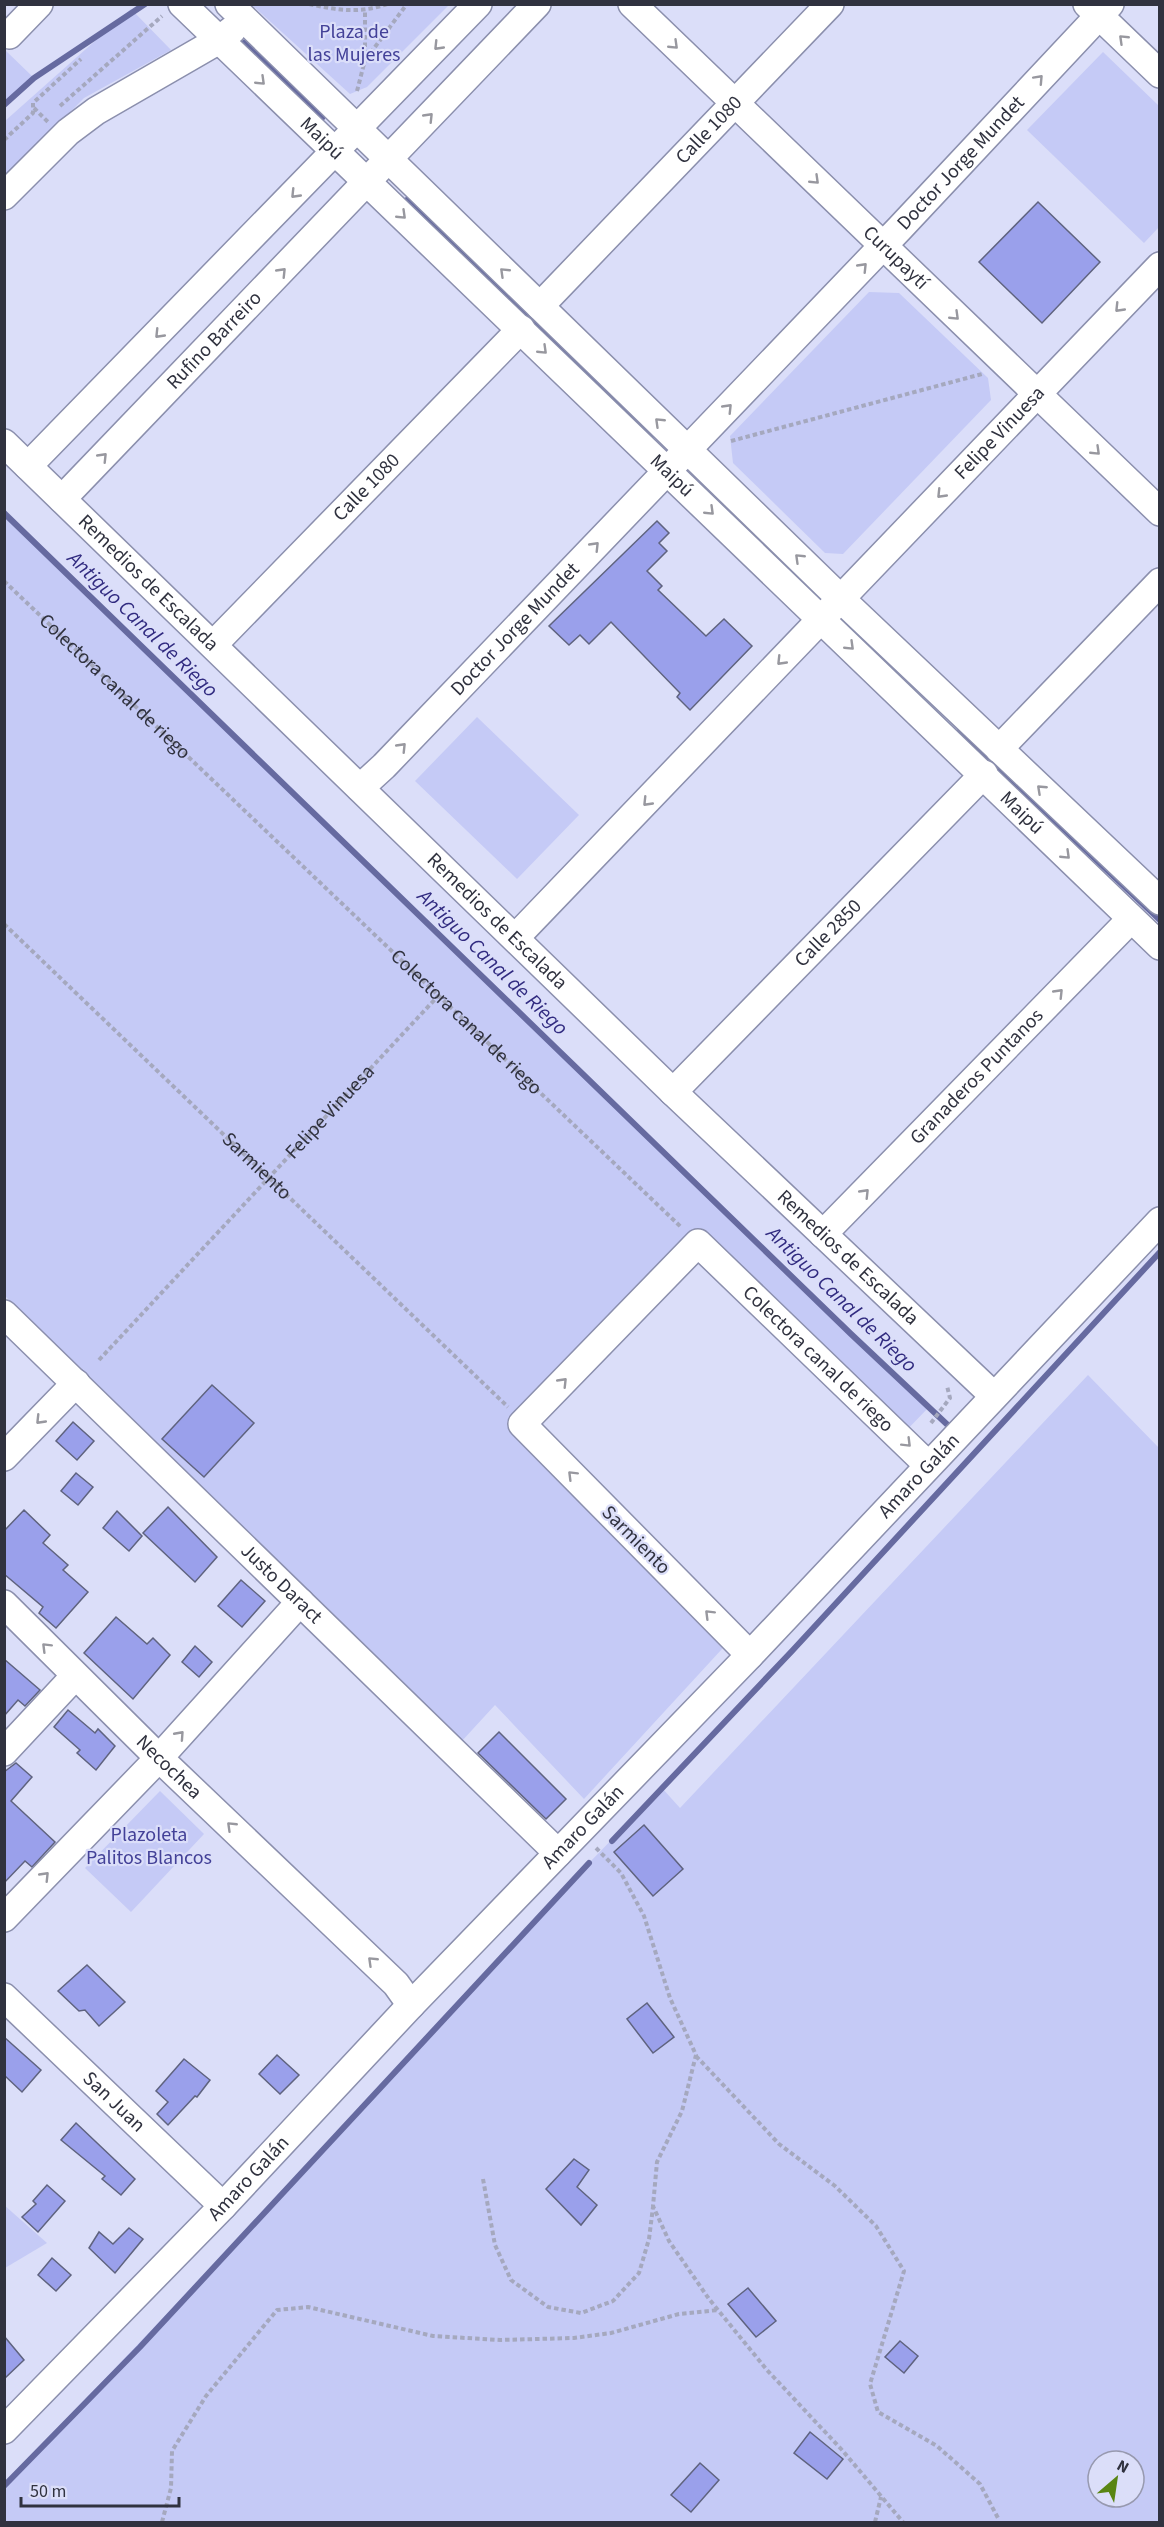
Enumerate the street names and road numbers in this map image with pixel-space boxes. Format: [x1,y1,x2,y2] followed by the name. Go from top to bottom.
[669,89,749,171] street label: Calle 1080
[891,89,1031,237] street label: Doctor Jorge Mundet
[293,111,350,167] street label: Maipú
[857,219,936,297] street label: Curupaytí
[160,285,268,396] street label: Rufino Barreiro
[948,380,1051,486] street label: Felipe Vinuesa
[327,447,406,528] street label: Calle 1080
[643,448,700,504] street label: Maipú
[72,508,225,658] street label: Remedios de Escalada
[444,556,586,702] street label: Doctor Jorge Mundet
[32,607,197,766] street label: Colectora canal de riego
[994,785,1050,841] street label: Maipú
[421,846,574,996] street label: Remedios de Escalada
[788,893,868,974] street label: Calle 2850
[384,943,549,1102] street label: Colectora canal de riego
[904,1002,1050,1151] street label: Granaderos Puntanos
[279,1058,381,1165] street label: Felipe Vinuesa
[215,1126,298,1207] street label: Sarmiento
[771,1183,925,1332] street label: Remedios de Escalada
[736,1279,900,1439] street label: Colectora canal de riego
[872,1427,966,1525] street label: Amaro Galán
[595,1499,677,1581] street label: Sarmiento
[234,1537,329,1630] street label: Justo Daract
[130,1729,208,1806] street label: Necochea
[536,1779,631,1876] street label: Amaro Galán
[76,2065,152,2139] street label: San Juan
[202,2130,296,2227] street label: Amaro Galán

